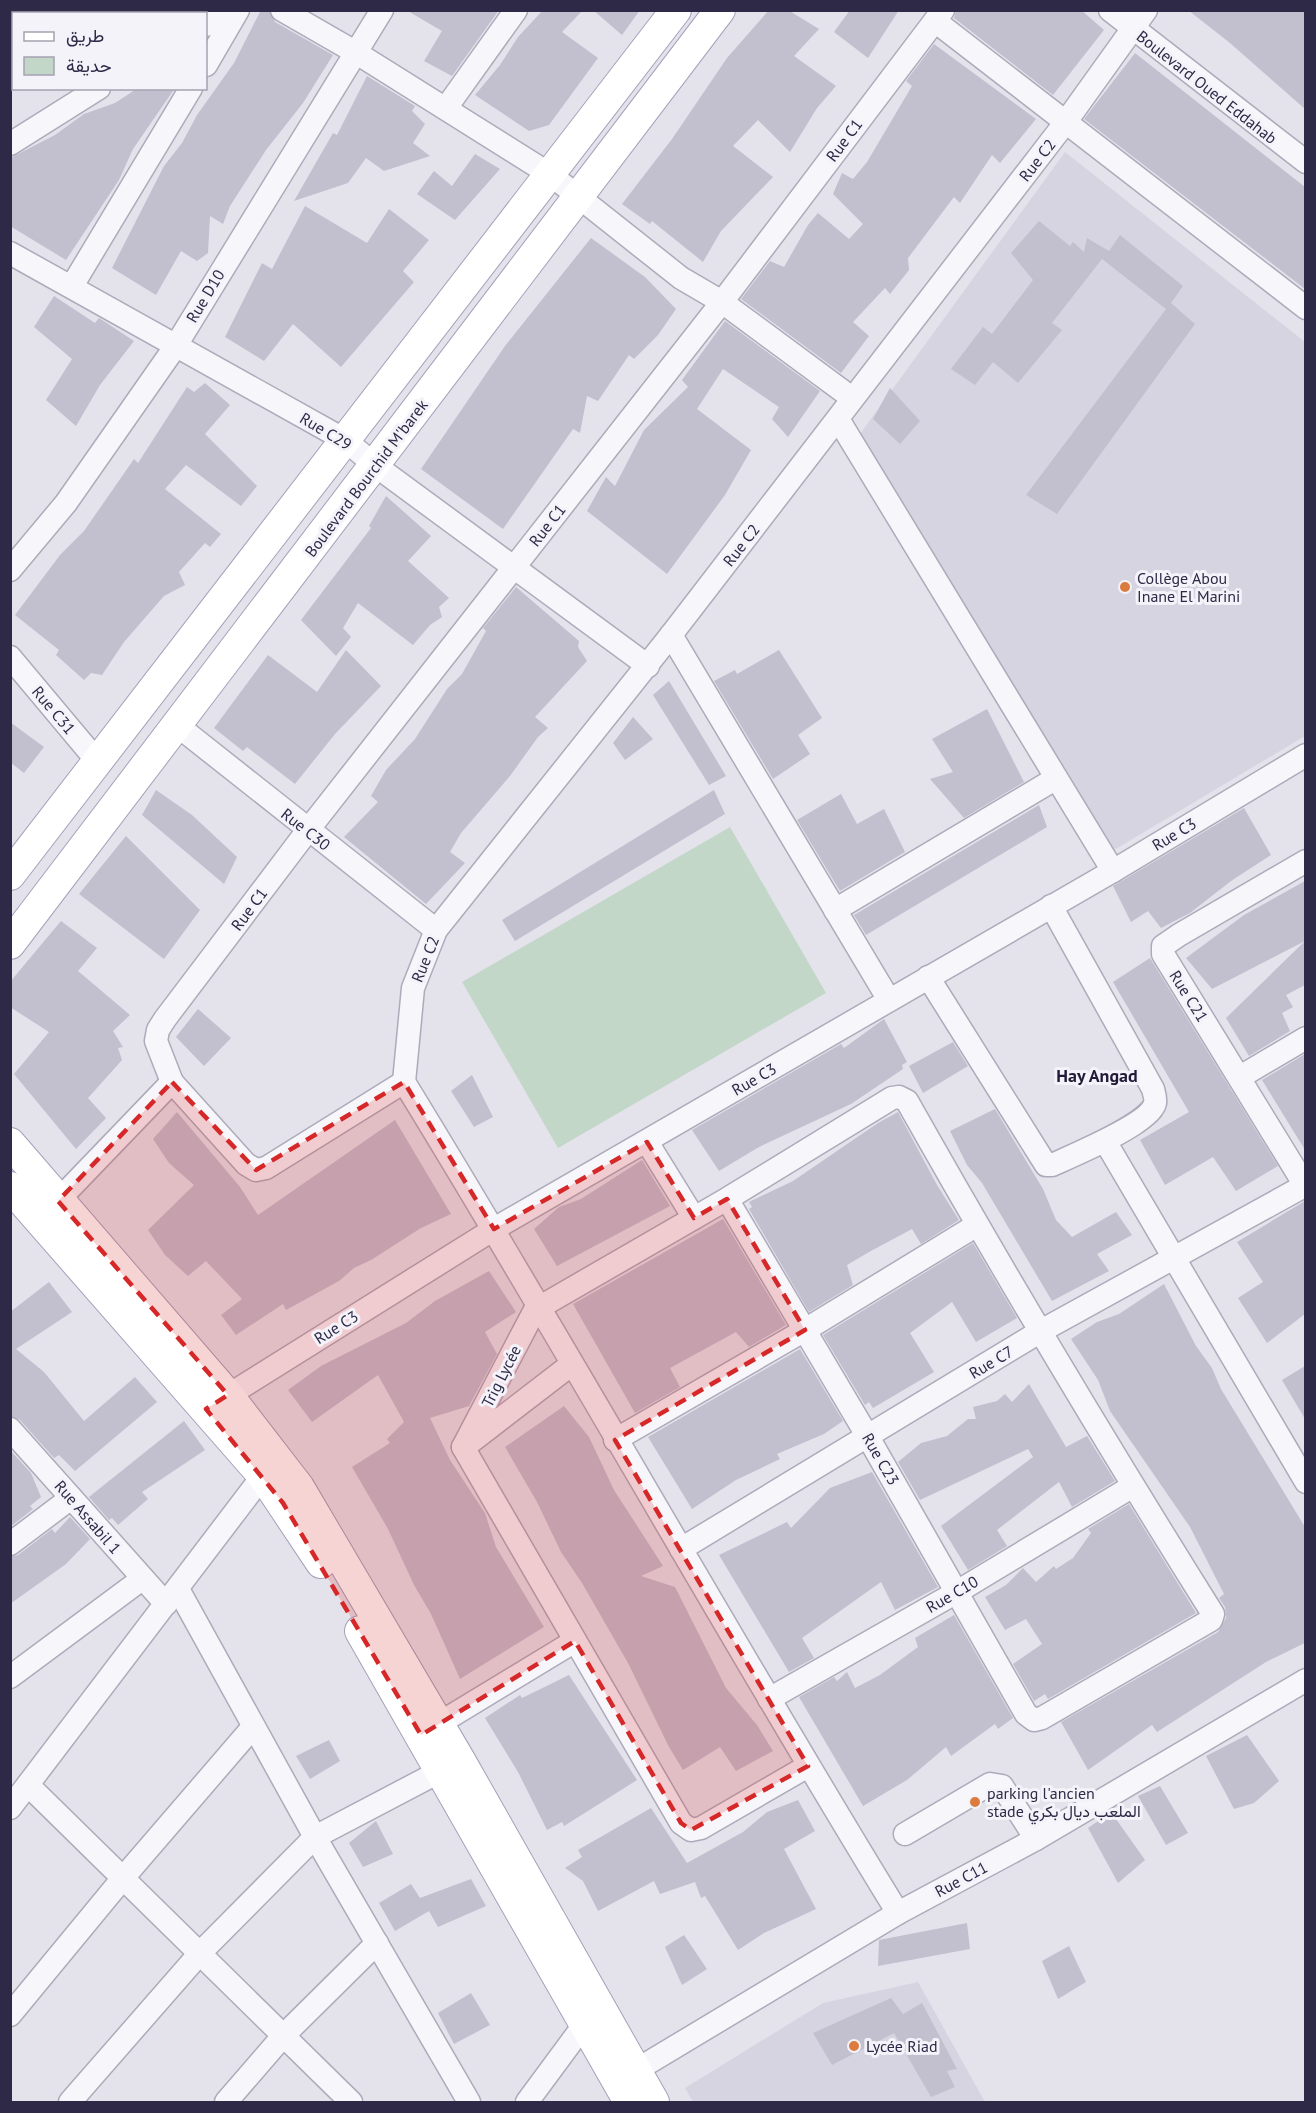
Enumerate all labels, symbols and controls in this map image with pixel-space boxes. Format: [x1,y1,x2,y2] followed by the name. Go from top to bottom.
[12,12,207,90] legend
[66,24,104,47] text: طريق
[1133,26,1281,148] street label: Boulevard Oued Eddahab
[66,54,112,77] text: حديقة
[821,115,867,165] street label: Rue C1
[1014,135,1060,185] street label: Rue C2
[181,266,229,326] street label: Rue D10
[300,395,432,561] street label: Boulevard Bourchid M'barek
[296,408,356,454] street label: Rue C29
[524,500,570,550] street label: Rue C1
[718,520,764,570] street label: Rue C2
[1137,568,1240,606] place label: Collège Abou Inane El Marini
[1118,580,1132,594] marker: Collège Abou Inane El Marini
[28,682,80,738] street label: Rue C31
[277,804,335,855] street label: Rue C30
[1148,813,1200,855] street label: Rue C3
[226,884,272,934] street label: Rue C1
[407,933,443,985] street label: Rue C2
[1165,967,1213,1025] street label: Rue C21
[728,1058,780,1100] street label: Rue C3
[1056,1064,1138,1087] district label: Hay Angad
[310,1306,362,1348] street label: Rue C3
[965,1341,1017,1383] street label: Rue C7
[477,1342,525,1410] street label: Trig Lycée
[858,1429,904,1489] street label: Rue C23
[51,1476,125,1558] street label: Rue Assabil 1
[922,1571,982,1617] street label: Rue C10
[987,1783,1141,1825] place label: parking l'ancien stade الملعب ديال بكري
[968,1795,982,1809] marker: parking l'ancien stade الملعب ديال بكري
[931,1857,991,1901] street label: Rue C11
[866,2036,938,2056] place label: Lycée Riad
[847,2039,861,2053] marker: Lycée Riad

